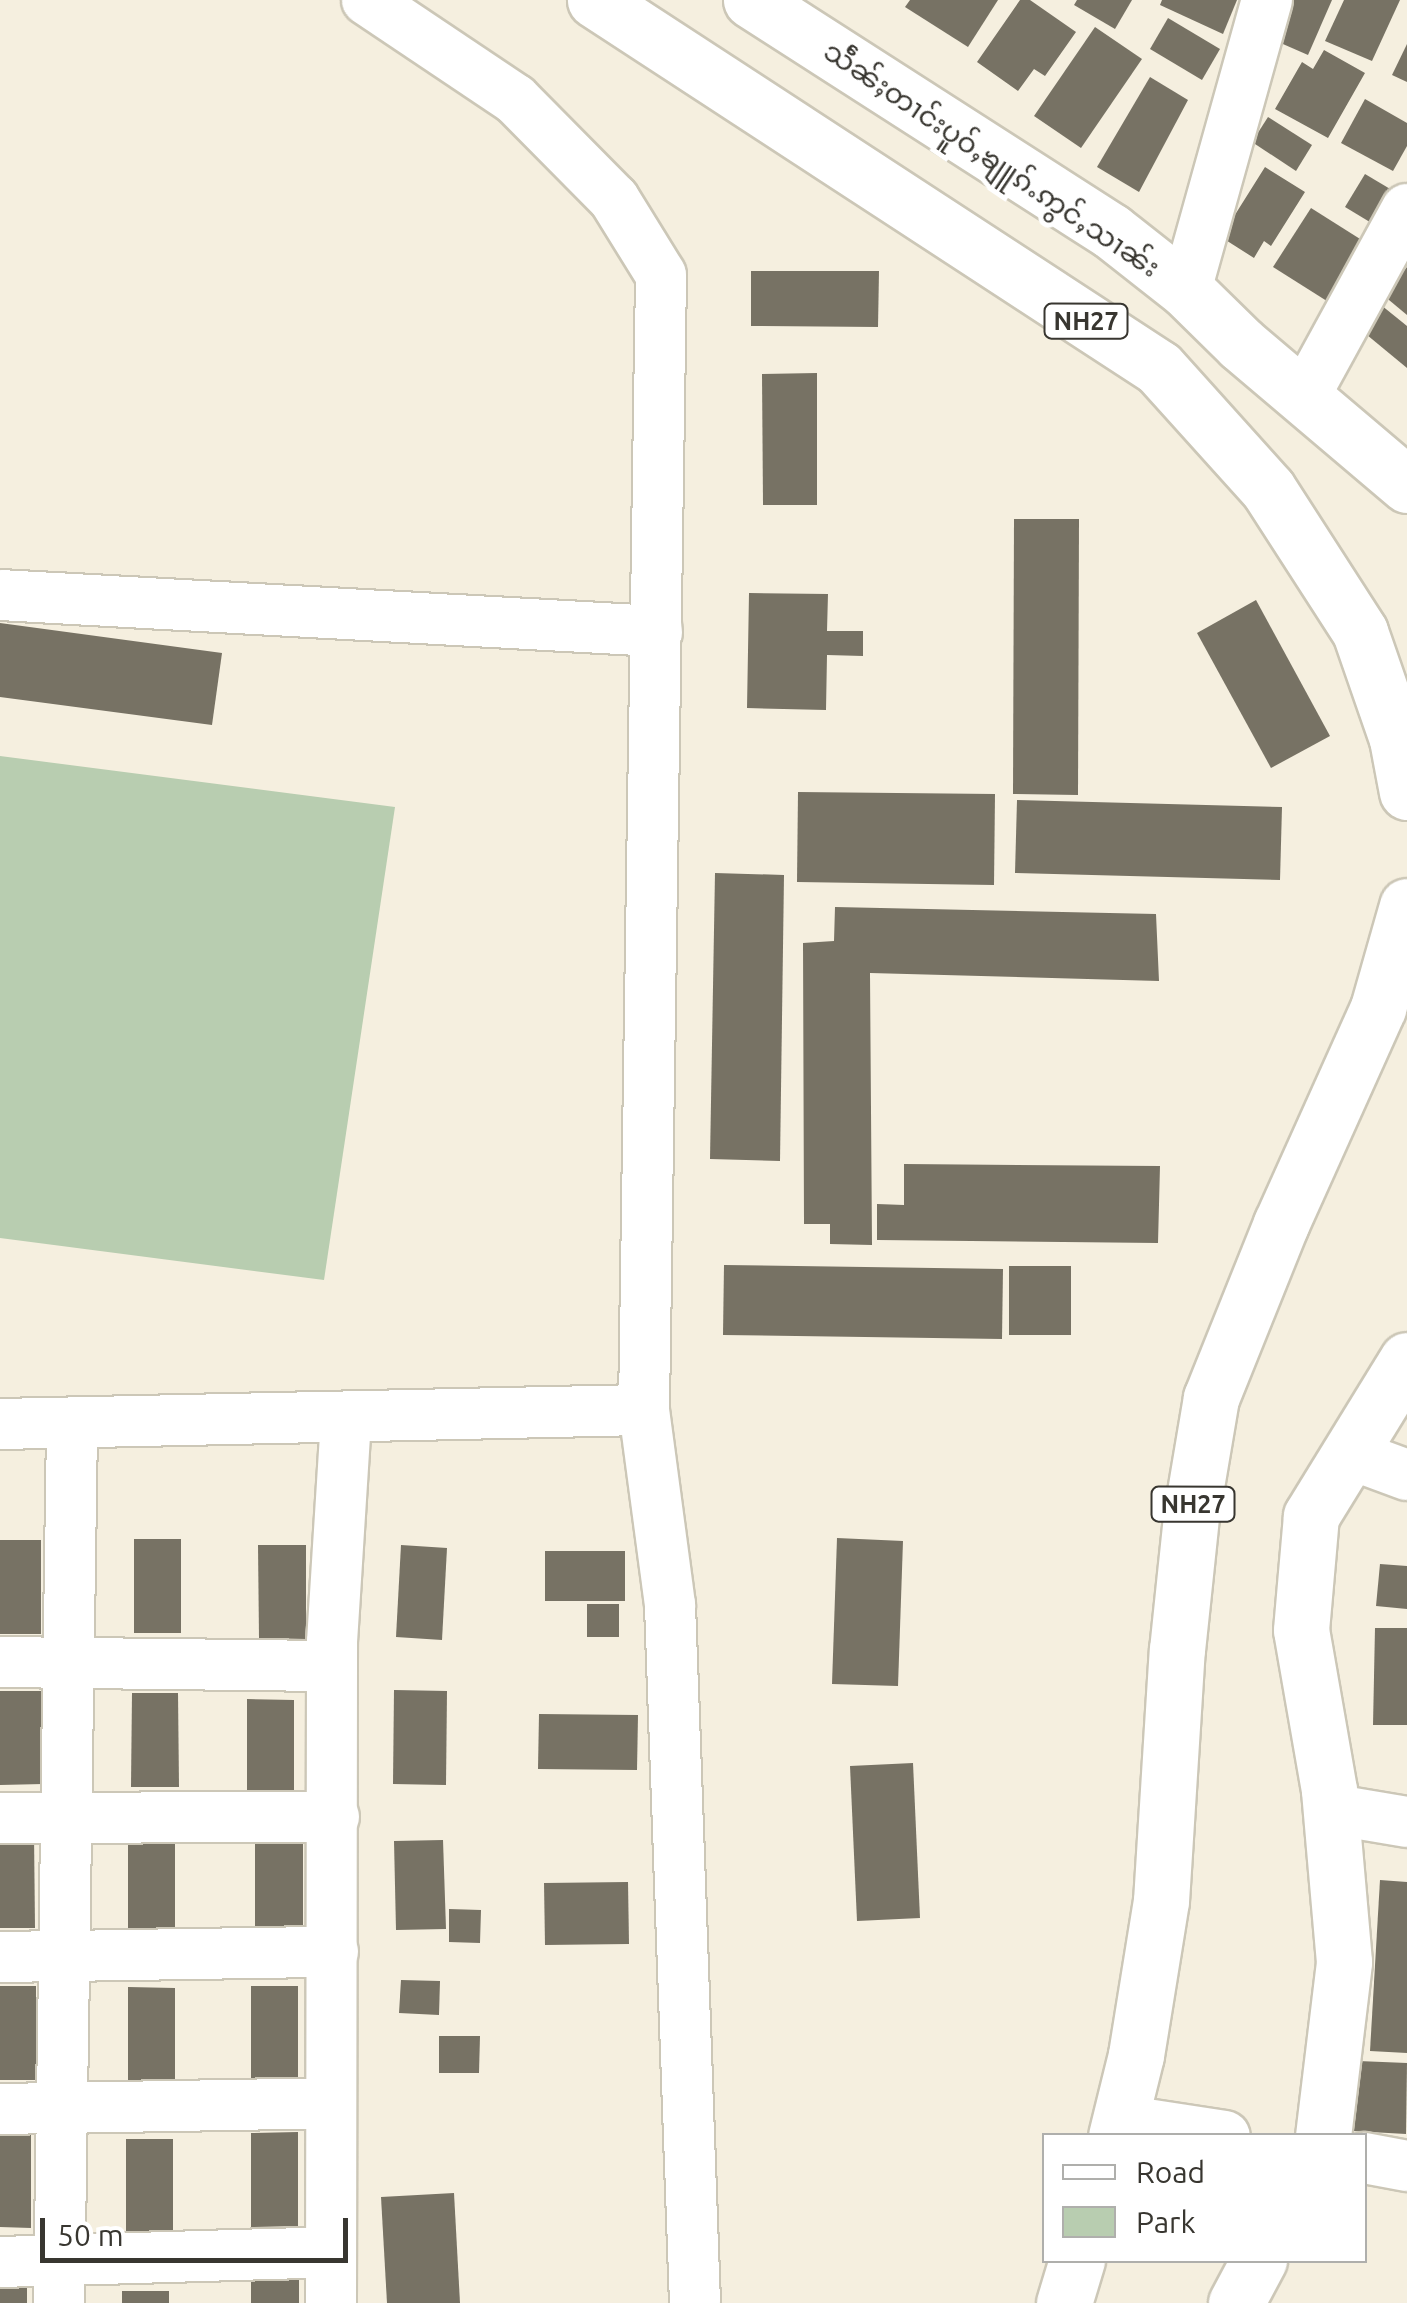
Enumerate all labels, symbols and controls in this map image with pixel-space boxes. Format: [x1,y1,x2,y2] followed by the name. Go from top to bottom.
[818,34,1166,284] street label: သဵႅၼ်ႈတၢင်းပူဝ်ႇၶျူၵ်ႉဢွင်ႇသၢၼ်း
[1044,301,1128,341] road number: NH27
[1150,1484,1236,1524] road number: NH27
[1042,2133,1367,2263] legend
[1136,2155,1205,2189] text: Road
[45,2198,352,2260] scale bar
[1136,2205,1196,2239] text: Park
[57,2218,124,2252] text: 50 m

